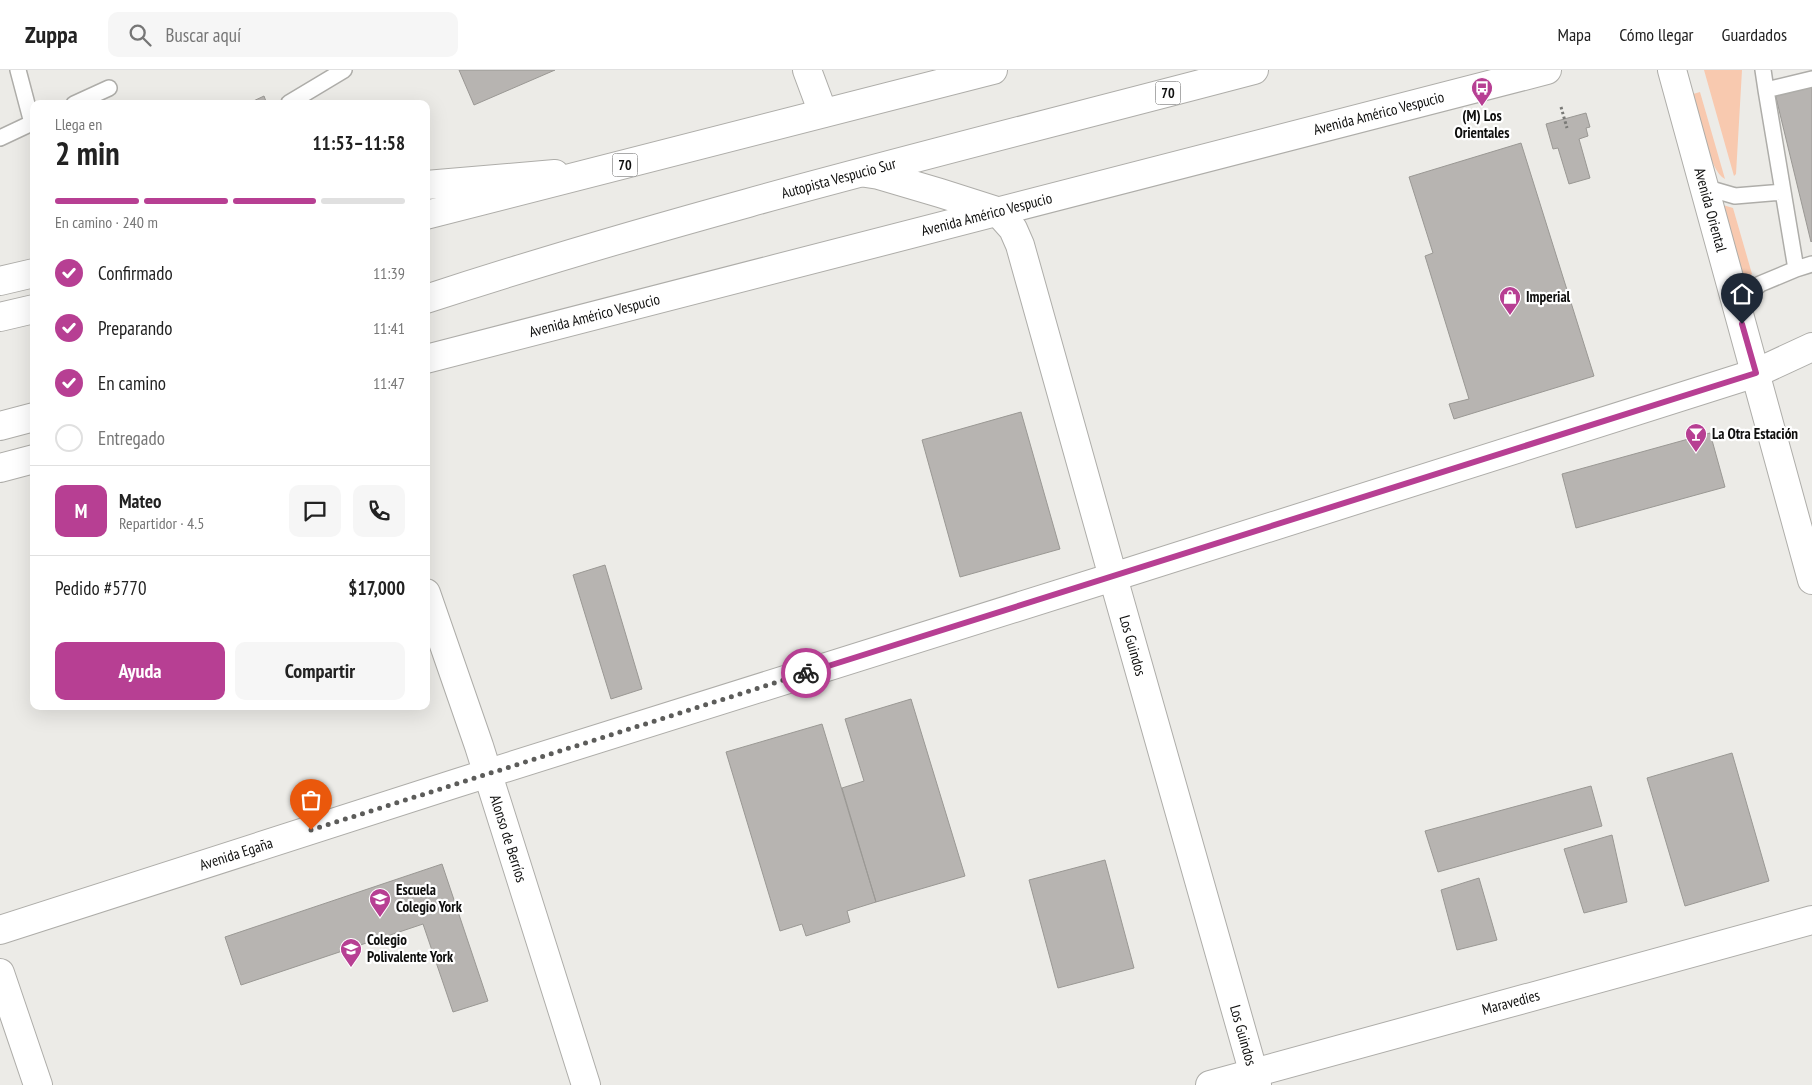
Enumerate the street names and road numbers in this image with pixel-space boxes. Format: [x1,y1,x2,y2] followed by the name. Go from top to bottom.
[1156,82,1180,104] road number: 70
[1311,87,1446,139] street label: Avenida Américo Vespucio
[779,153,899,202] street label: Autopista Vespucio Sur
[612,154,638,176] road number: 70
[1690,166,1732,254] street label: Avenida Oriental
[919,188,1054,240] street label: Avenida Américo Vespucio
[527,289,662,341] street label: Avenida Américo Vespucio
[1115,613,1151,678] street label: Los Guindos
[486,792,531,885] street label: Alonso de Berríos
[197,833,275,874] street label: Avenida Egaña
[1480,985,1542,1019] street label: Maravedies
[1226,1003,1261,1068] street label: Los Guindos

